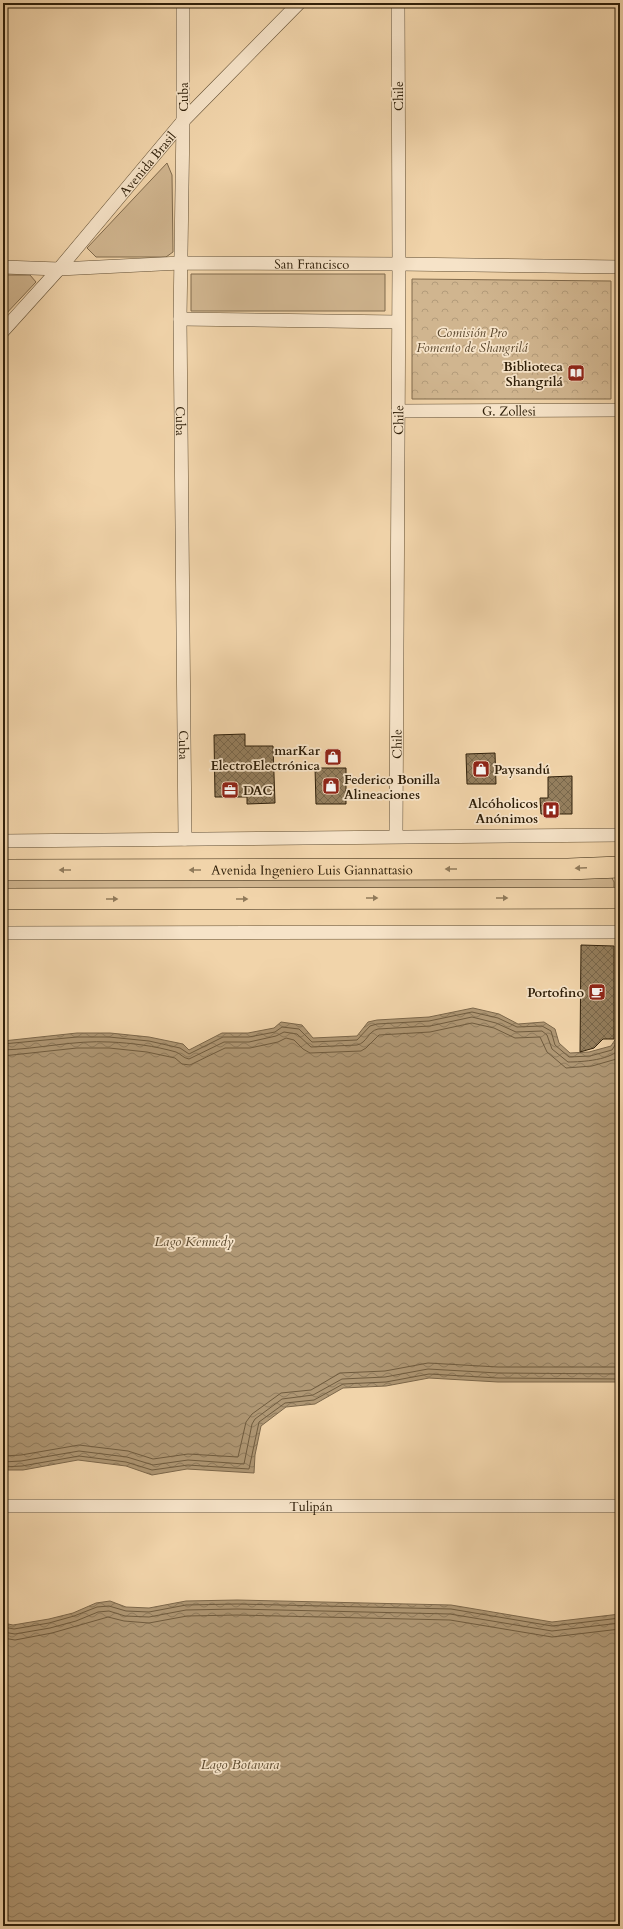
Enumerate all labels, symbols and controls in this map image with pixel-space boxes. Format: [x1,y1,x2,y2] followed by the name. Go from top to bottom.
[390,81,408,111] street label: Chile
[175,82,193,112] street label: Cuba
[116,128,181,200] street label: Avenida Brasil
[274,255,349,274] street label: San Francisco
[417,324,529,357] park label: Comisión Pro Fomento de Shangrilá
[503,358,564,391] place label: Biblioteca Shangrilá
[566,363,586,383] library icon: Biblioteca Shangrilá
[482,402,536,421] street label: G. Zollesi
[390,405,408,435] street label: Chile
[171,406,189,436] street label: Cuba
[388,729,407,759] street label: Chile
[174,730,192,760] street label: Cuba
[210,742,321,775] place label: marKar ElectroElectrónica
[323,747,343,767] shop icon: marKar ElectroElectrónica
[471,759,491,779] shop icon: Paysandú
[494,761,550,779] place label: Paysandú
[344,771,441,804] place label: Federico Bonilla Alineaciones
[321,776,341,796] shop icon: Federico Bonilla Alineaciones
[220,780,240,800] office icon: DAC
[243,782,273,800] place label: DAC
[468,795,538,828] place label: Alcóholicos Anónimos
[541,800,561,820] hospital icon: Alcóholicos Anónimos
[211,861,413,880] street label: Avenida Ingeniero Luis Giannattasio
[574,865,587,871] one-way arrow
[444,866,457,872] one-way arrow
[58,867,71,873] one-way arrow
[188,867,201,873] one-way arrow
[366,895,378,902] one-way arrow
[496,895,509,901] one-way arrow
[106,896,119,902] one-way arrow
[236,896,249,902] one-way arrow
[587,982,607,1002] cafe icon: Portofino
[527,984,584,1002] place label: Portofino
[154,1232,234,1251] water label: Lago Kennedy
[289,1498,333,1516] street label: Tulipán
[201,1755,279,1774] water label: Lago Botavara

